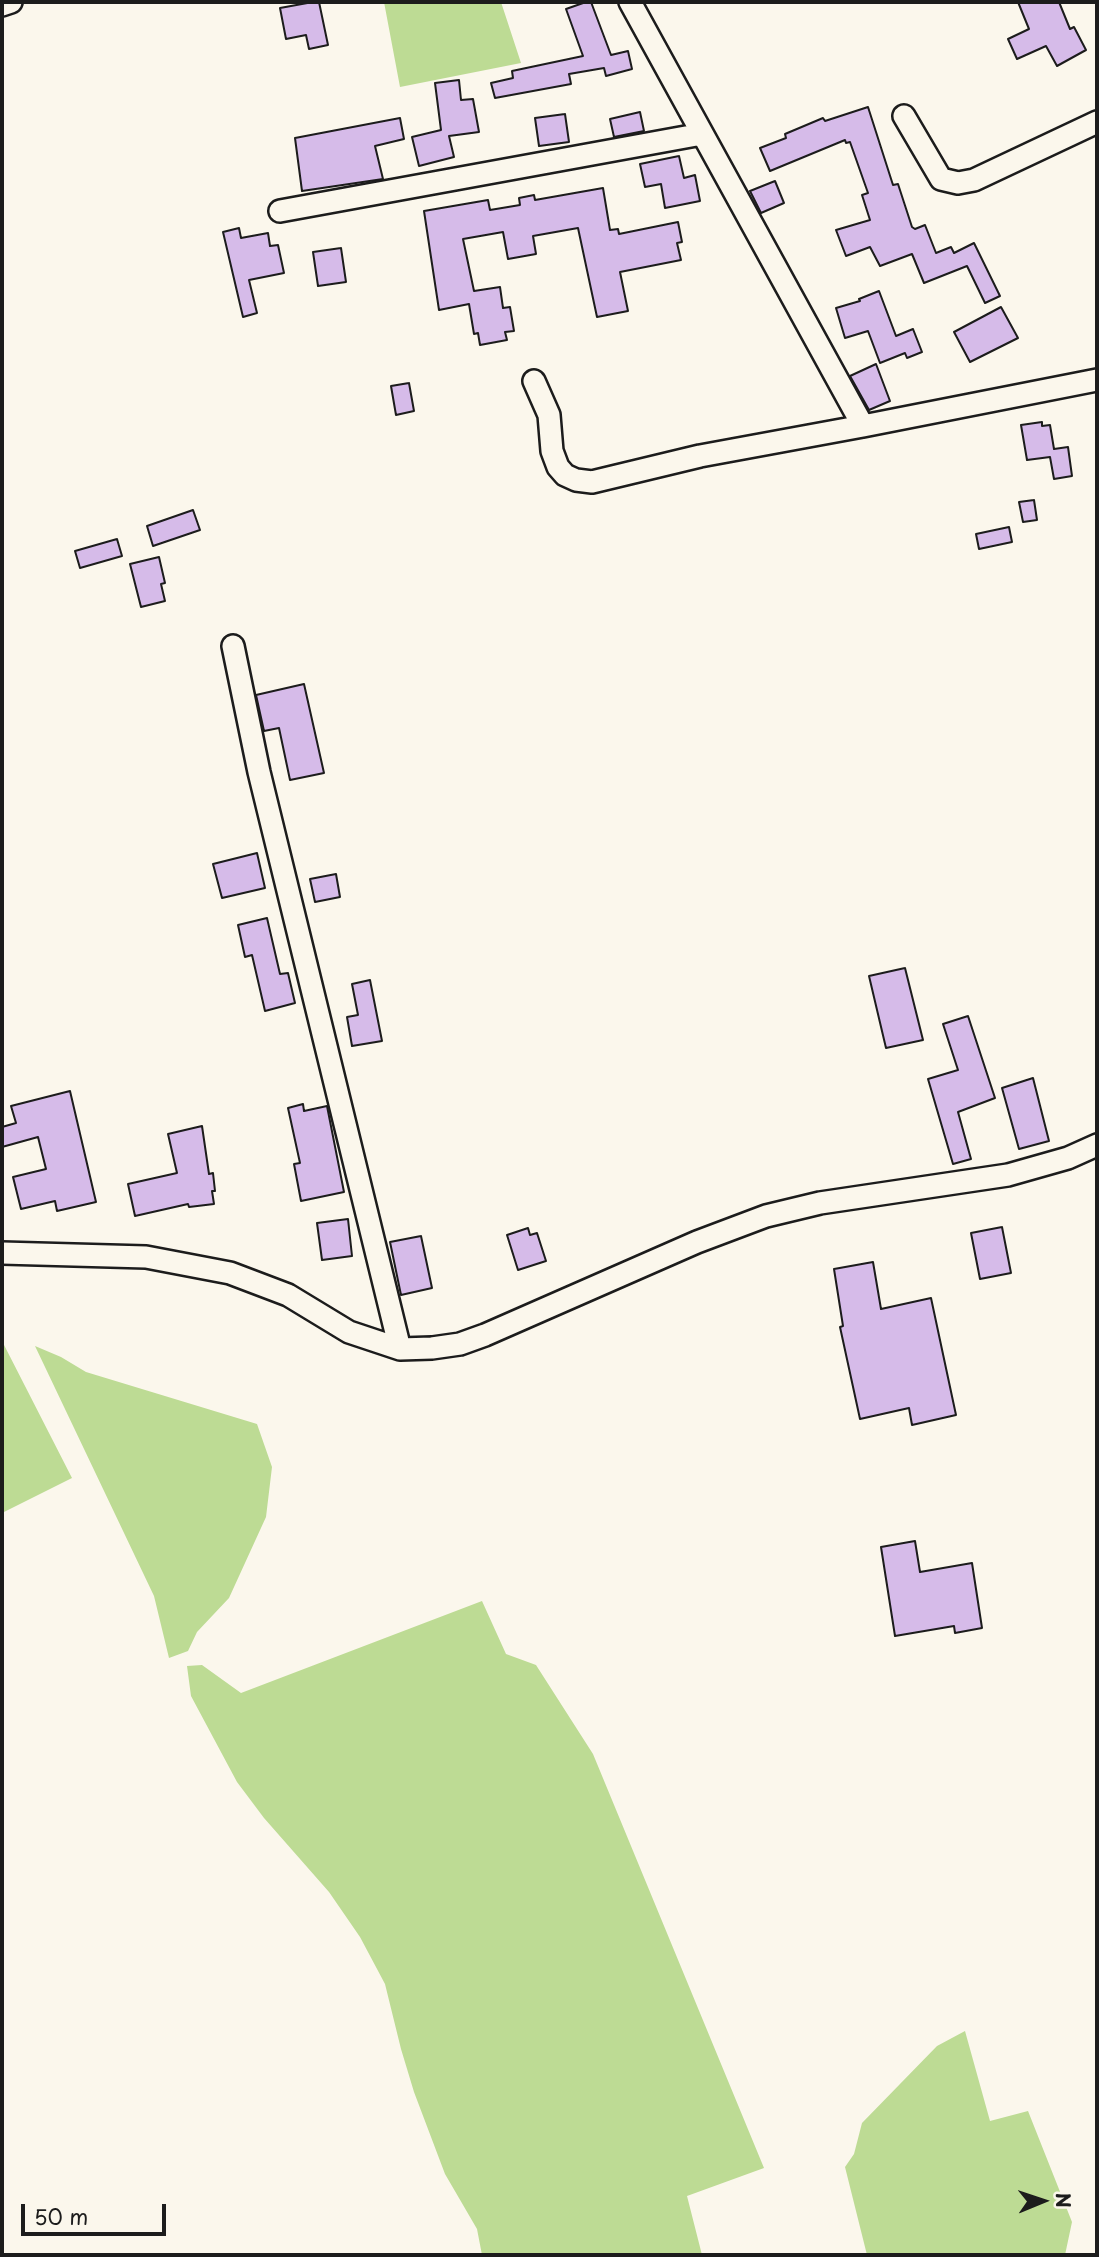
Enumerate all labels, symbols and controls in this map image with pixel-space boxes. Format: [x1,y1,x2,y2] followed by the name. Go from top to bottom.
[1008,2166,1078,2236] north arrow
[24,2190,170,2234] scale bar
[1050,2192,1078,2208] text: N
[34,2200,88,2232] text: 50 m

